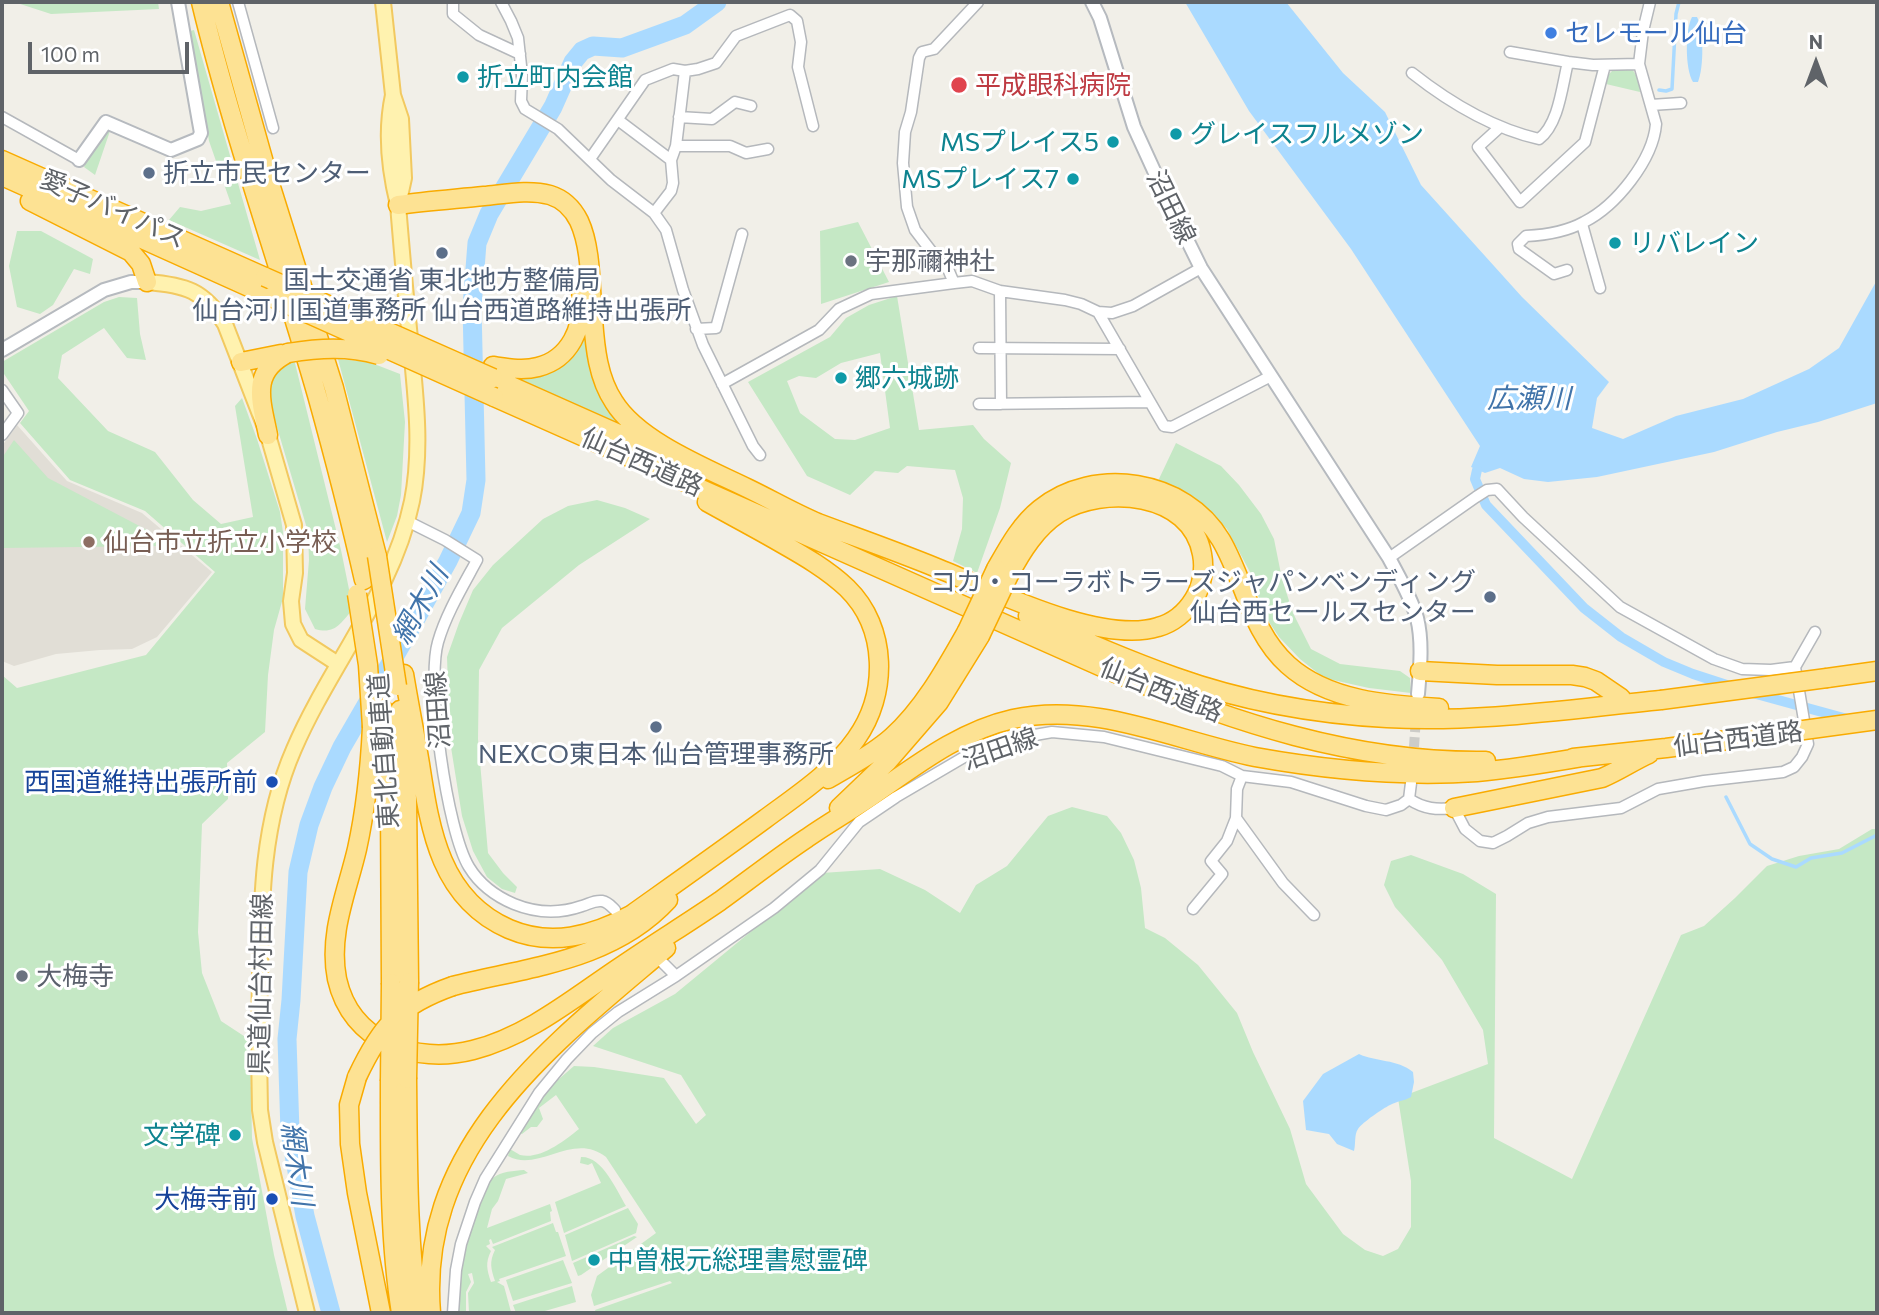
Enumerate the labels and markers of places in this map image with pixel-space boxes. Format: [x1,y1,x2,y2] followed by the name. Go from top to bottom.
[1565,17,1747,49] place label: セレモール仙台
[1543,25,1559,41] marker: セレモール仙台
[477,61,633,93] place label: 折立町内会館
[455,69,471,85] marker: 折立町内会館
[975,69,1131,101] place label: 平成眼科病院
[949,75,969,95] marker: 平成眼科病院
[1190,118,1424,150] place label: グレイスフルメゾン
[940,126,1099,158] place label: MSプレイス5
[1168,126,1184,142] marker: グレイスフルメゾン
[1105,134,1121,150] marker: MSプレイス5
[163,157,371,189] place label: 折立市民センター
[901,163,1059,195] place label: MSプレイス7
[141,165,157,181] marker: 折立市民センター
[1065,171,1081,187] marker: MSプレイス7
[1629,227,1759,259] place label: リバレイン
[1607,235,1623,251] marker: リバレイン
[434,245,450,261] marker: 国土交通省 東北地方整備局 仙台河川国道事務所 仙台西道路維持出張所
[865,245,995,277] place label: 宇那禰神社
[843,253,859,269] marker: 宇那禰神社
[193,264,691,326] place label: 国土交通省 東北地方整備局 仙台河川国道事務所 仙台西道路維持出張所
[855,362,959,394] place label: 郷六城跡
[833,370,849,386] marker: 郷六城跡
[103,526,337,558] place label: 仙台市立折立小学校
[81,534,97,550] marker: 仙台市立折立小学校
[930,566,1476,628] place label: コカ・コーラボトラーズジャパンベンディング 仙台西セールスセンター
[1482,589,1498,605] marker: コカ・コーラボトラーズジャパンベンディング 仙台西セールスセンター
[648,719,664,735] marker: NEXCO東日本 仙台管理事務所
[478,738,834,770] place label: NEXCO東日本 仙台管理事務所
[24,766,258,798] place label: 西国道維持出張所前
[264,774,280,790] marker: 西国道維持出張所前
[36,960,114,992] place label: 大梅寺
[14,968,30,984] marker: 大梅寺
[143,1119,221,1151] place label: 文学碑
[227,1127,243,1143] marker: 文学碑
[154,1183,258,1215] place label: 大梅寺前
[264,1191,280,1207] marker: 大梅寺前
[608,1244,868,1276] place label: 中曽根元総理書慰霊碑
[586,1252,602,1268] marker: 中曽根元総理書慰霊碑

